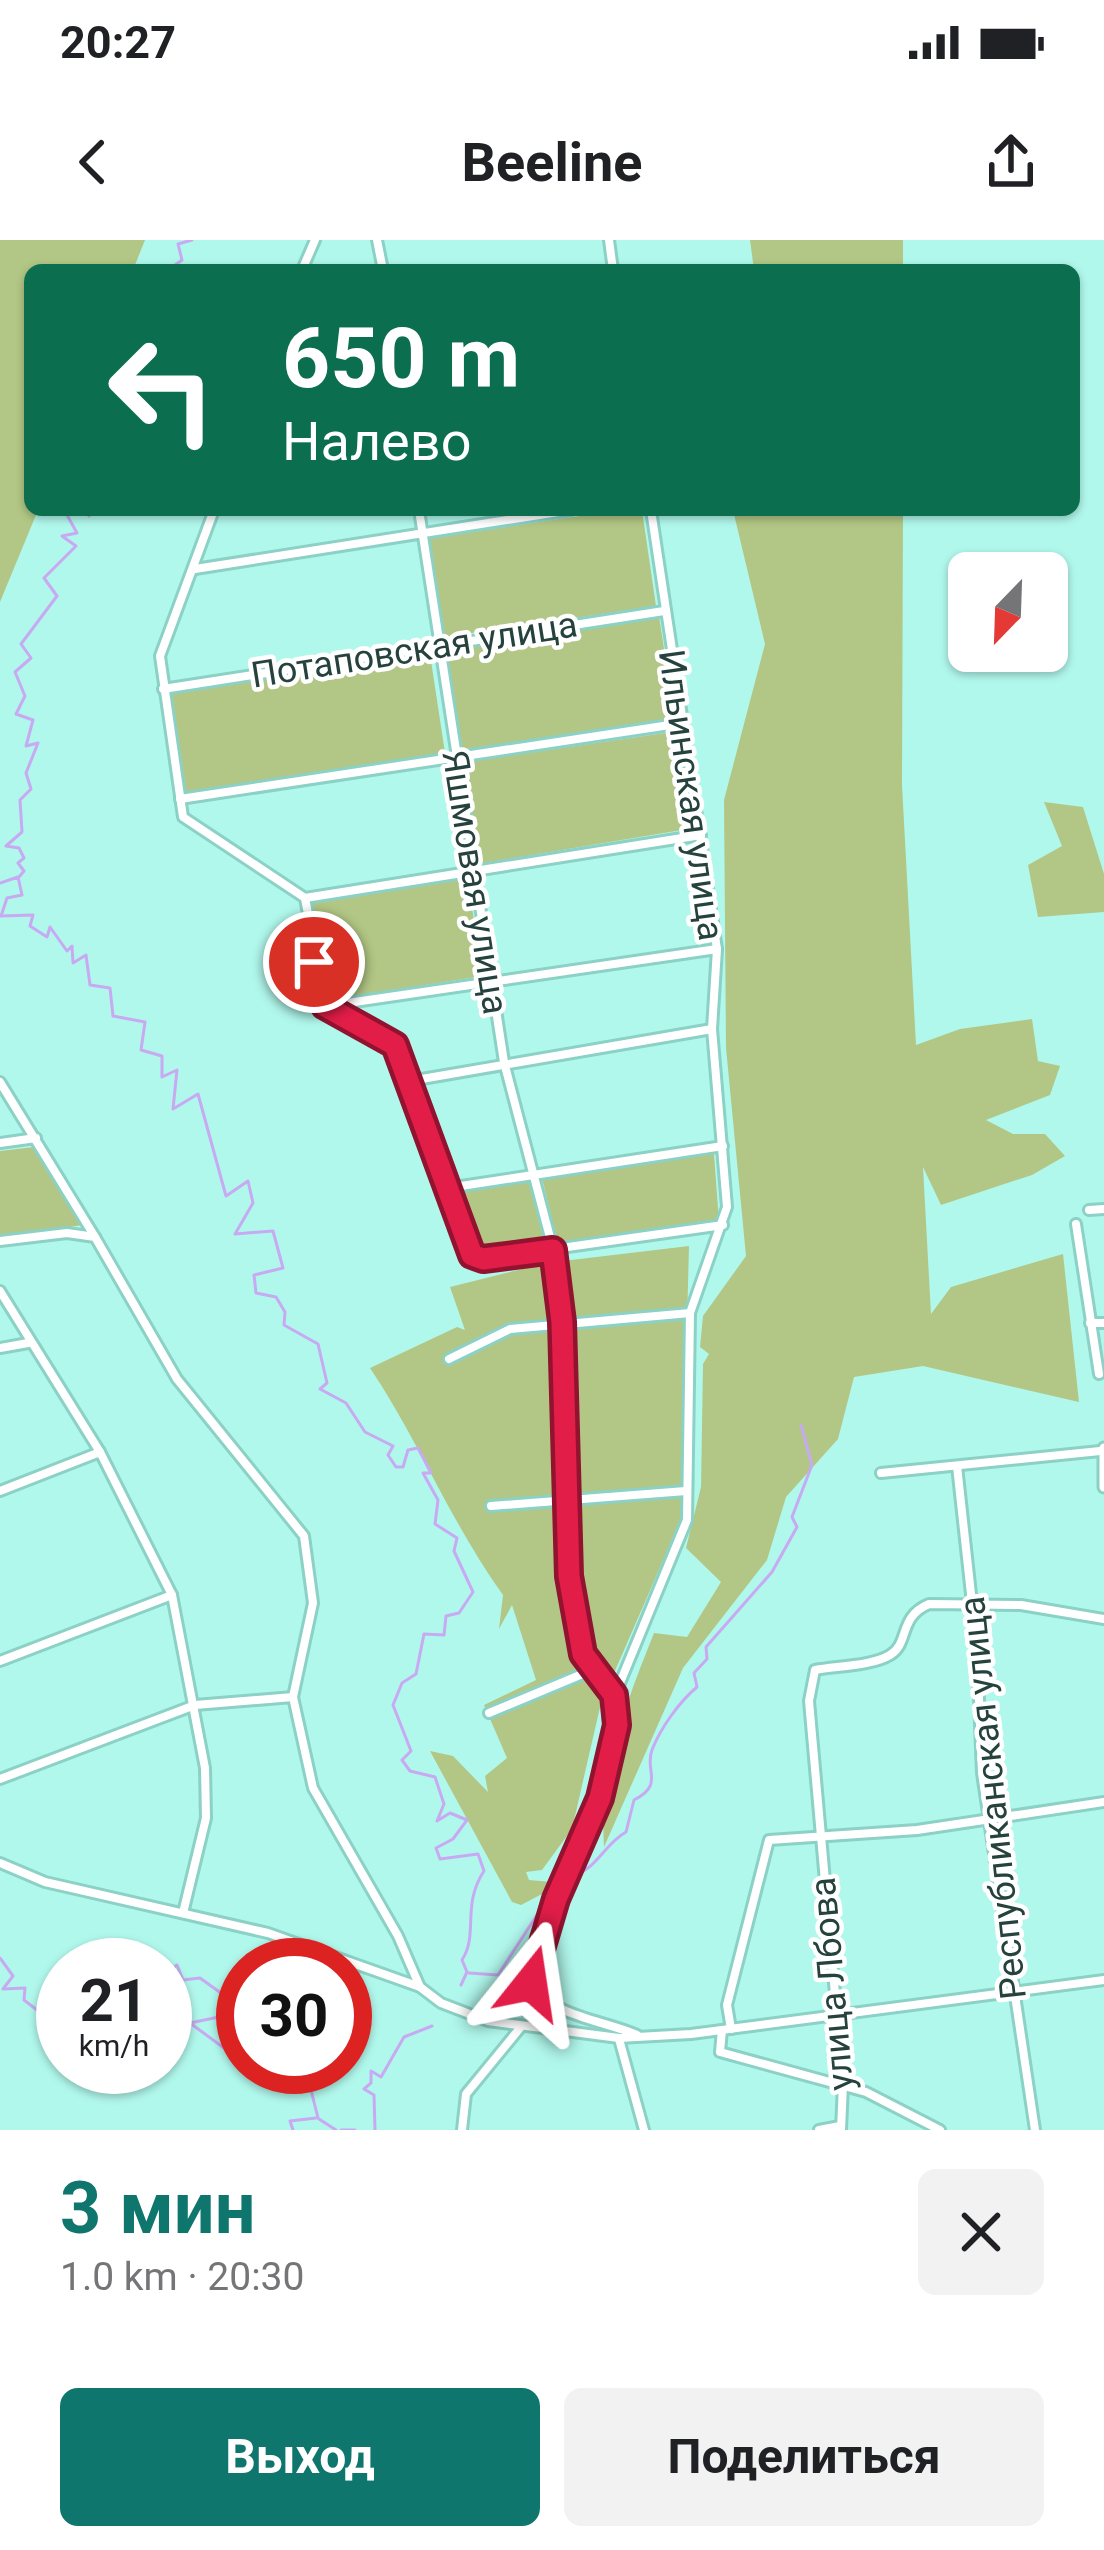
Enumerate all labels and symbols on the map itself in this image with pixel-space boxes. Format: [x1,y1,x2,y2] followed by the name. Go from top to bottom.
[948,552,1068,672] north arrow
[248,603,580,697] street label: Потаповская улица
[650,647,732,943] street label: Ильинская улица
[433,747,517,1017] street label: Яшмовая улица
[263,911,365,1013] pin
[951,1594,1035,2001] street label: Республиканская улица
[802,1876,862,2092] street label: улица Лбова
[468,1920,594,2046] position arrow
[216,1938,372,2094] speed limit sign: 30

